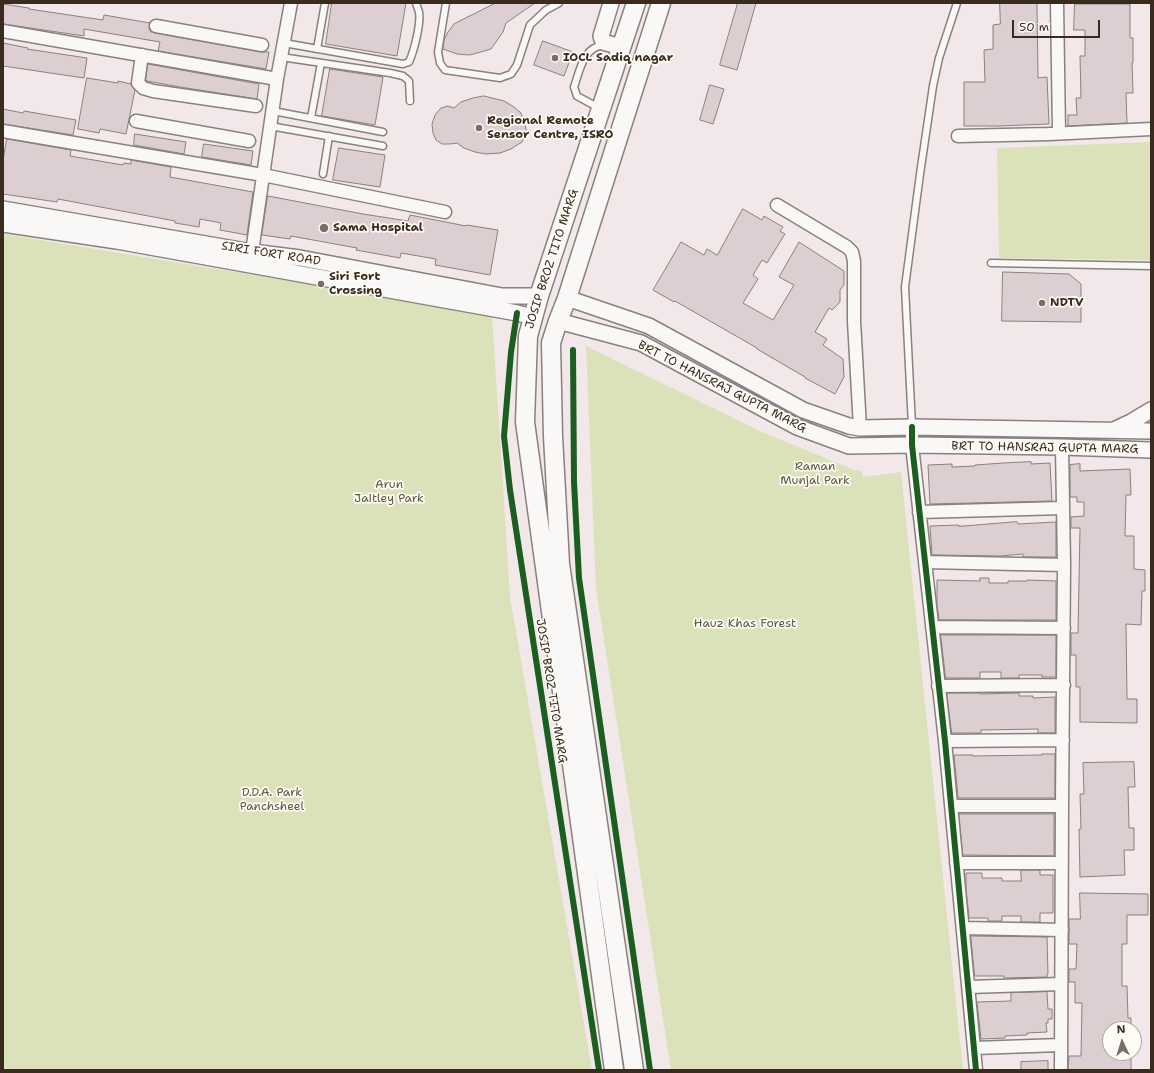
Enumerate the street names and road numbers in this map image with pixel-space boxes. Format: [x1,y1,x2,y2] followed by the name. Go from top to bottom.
[523,187,581,331] street label: JOSIP BROZ TITO MARG
[220,239,322,269] street label: SIRI FORT ROAD
[635,338,809,436] street label: BRT TO HANSRAJ GUPTA MARG
[951,439,1139,457] street label: BRT TO HANSRAJ GUPTA MARG
[532,618,570,764] street label: JOSIP BROZ TITO MARG

